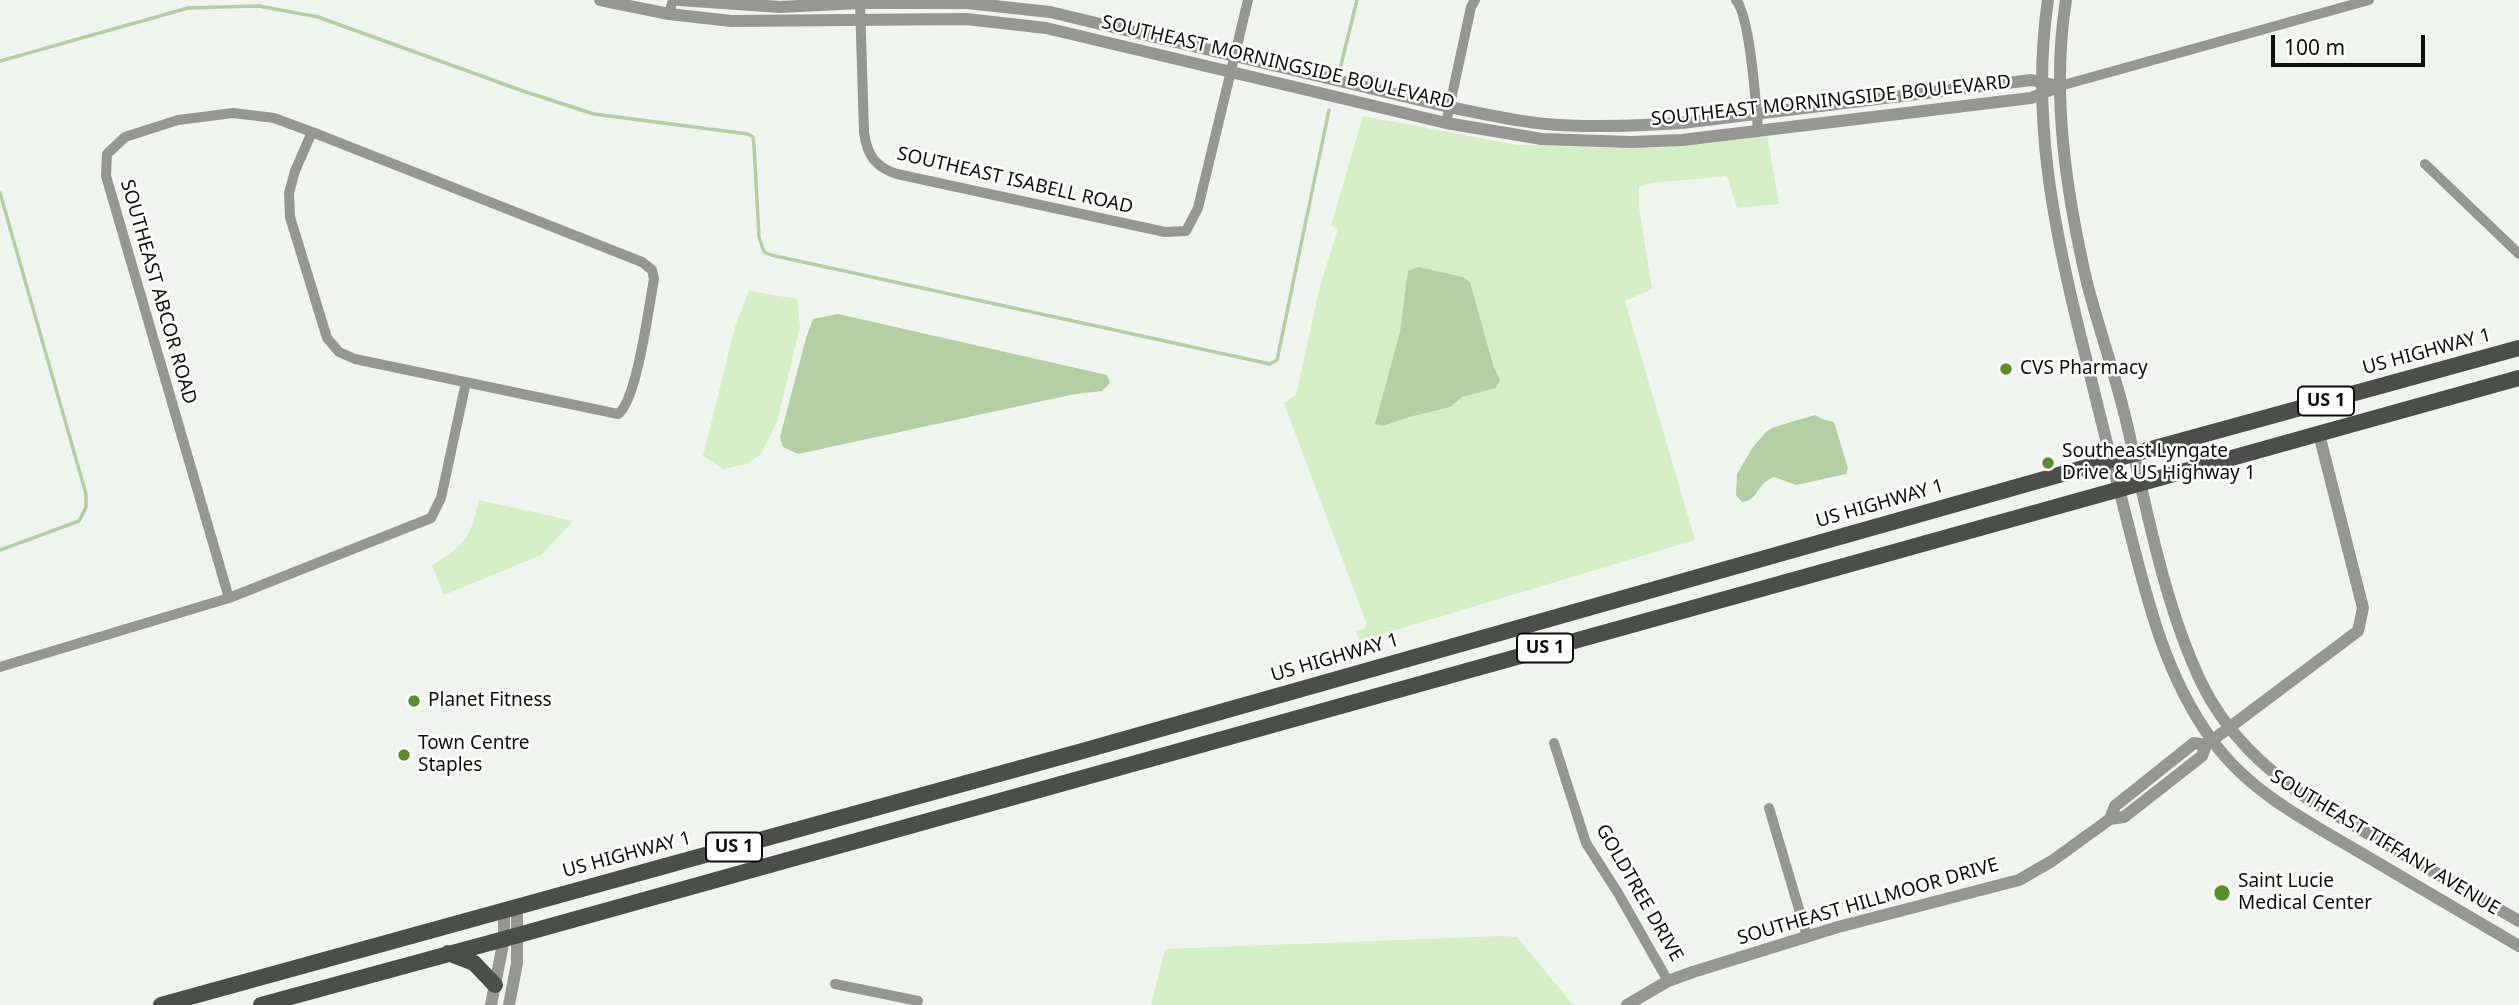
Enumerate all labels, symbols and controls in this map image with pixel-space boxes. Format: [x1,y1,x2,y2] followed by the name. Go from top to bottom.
[1099,11,1457,115] street label: SOUTHEAST MORNINGSIDE BOULEVARD
[2274,21,2428,65] scale bar
[2284,33,2345,61] text: 100 m
[1650,71,2012,131] street label: SOUTHEAST MORNINGSIDE BOULEVARD
[895,143,1135,219] street label: SOUTHEAST ISABELL ROAD
[115,177,201,407] street label: SOUTHEAST ABCOR ROAD
[2360,324,2494,380] street label: US HIGHWAY 1
[2020,358,2148,380] place label: CVS Pharmacy
[1998,361,2014,377] marker: CVS Pharmacy
[2298,386,2354,416] road number: US 1
[2062,441,2256,485] place label: Southeast Lyngate Drive & US Highway 1
[2040,455,2056,471] marker: Southeast Lyngate Drive & US Highway 1
[1813,475,1947,533] street label: US HIGHWAY 1
[1268,629,1402,687] street label: US HIGHWAY 1
[1517,634,1573,662] road number: US 1
[428,690,552,712] place label: Planet Fitness
[406,693,422,709] marker: Planet Fitness
[418,733,529,777] place label: Town Centre Staples
[396,747,412,763] marker: Town Centre Staples
[2266,765,2504,921] street label: SOUTHEAST TIFFANY AVENUE
[1591,820,1687,966] street label: GOLDTREE DRIVE
[560,827,694,883] street label: US HIGHWAY 1
[706,832,762,862] road number: US 1
[1735,854,2001,950] street label: SOUTHEAST HILLMOOR DRIVE
[2238,871,2372,915] place label: Saint Lucie Medical Center
[2212,883,2232,903] marker: Saint Lucie Medical Center

